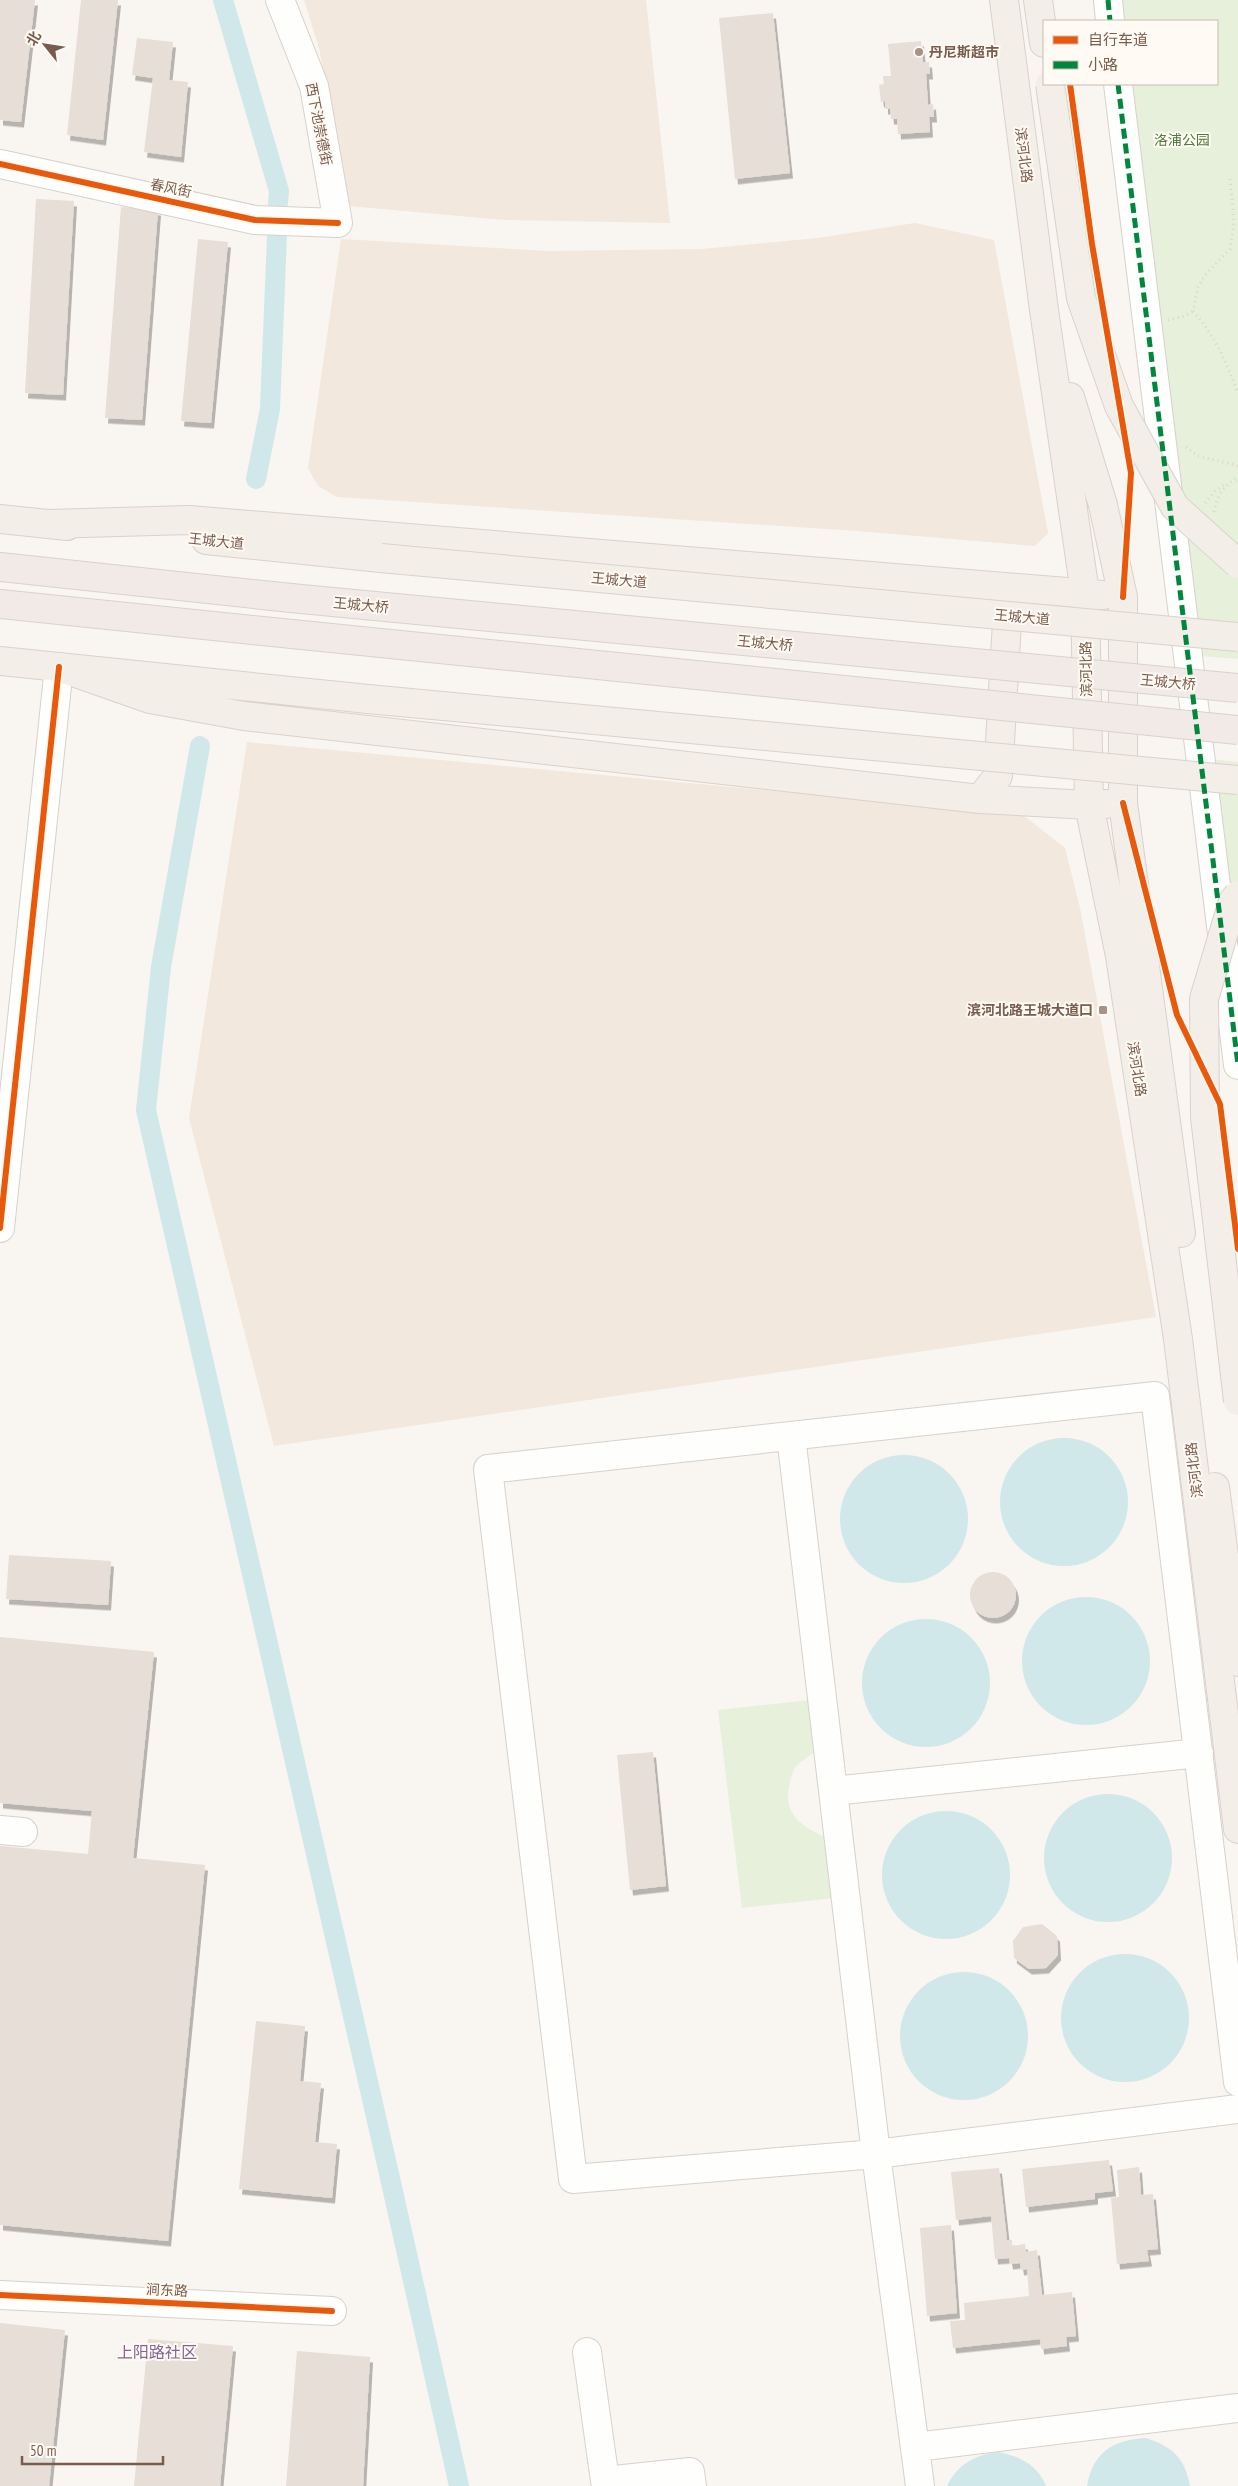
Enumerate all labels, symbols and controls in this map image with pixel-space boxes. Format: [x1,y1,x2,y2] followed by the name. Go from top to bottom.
[20,20,70,70] north arrow
[1043,20,1218,85] legend
[22,28,45,49] text: 北
[1088,30,1148,49] text: 自行车道
[929,43,999,61] place label: 丹尼斯超市
[913,46,925,58] marker: 丹尼斯超市
[1088,55,1118,74] text: 小路
[302,81,336,167] street label: 西下池崇德街
[1012,126,1036,184] street label: 滨河北路
[1154,131,1210,149] park label: 洛浦公园
[149,175,193,201] street label: 春风街
[187,529,245,553] street label: 王城大道
[590,569,648,591] street label: 王城大道
[332,594,390,616] street label: 王城大桥
[993,606,1051,628] street label: 王城大道
[736,632,794,654] street label: 王城大桥
[1077,641,1095,697] street label: 滨河北路
[1139,671,1197,693] street label: 王城大桥
[967,1001,1093,1019] place label: 滨河北路王城大道口
[1097,1004,1109,1016] marker: 滨河北路王城大道口
[1124,1040,1150,1098] street label: 滨河北路
[1182,1441,1206,1499] street label: 滨河北路
[146,2280,188,2300] street label: 涧东路
[117,2342,197,2362] district label: 上阳路社区
[22,2434,164,2466] scale bar
[30,2441,56,2460] text: 50 m

